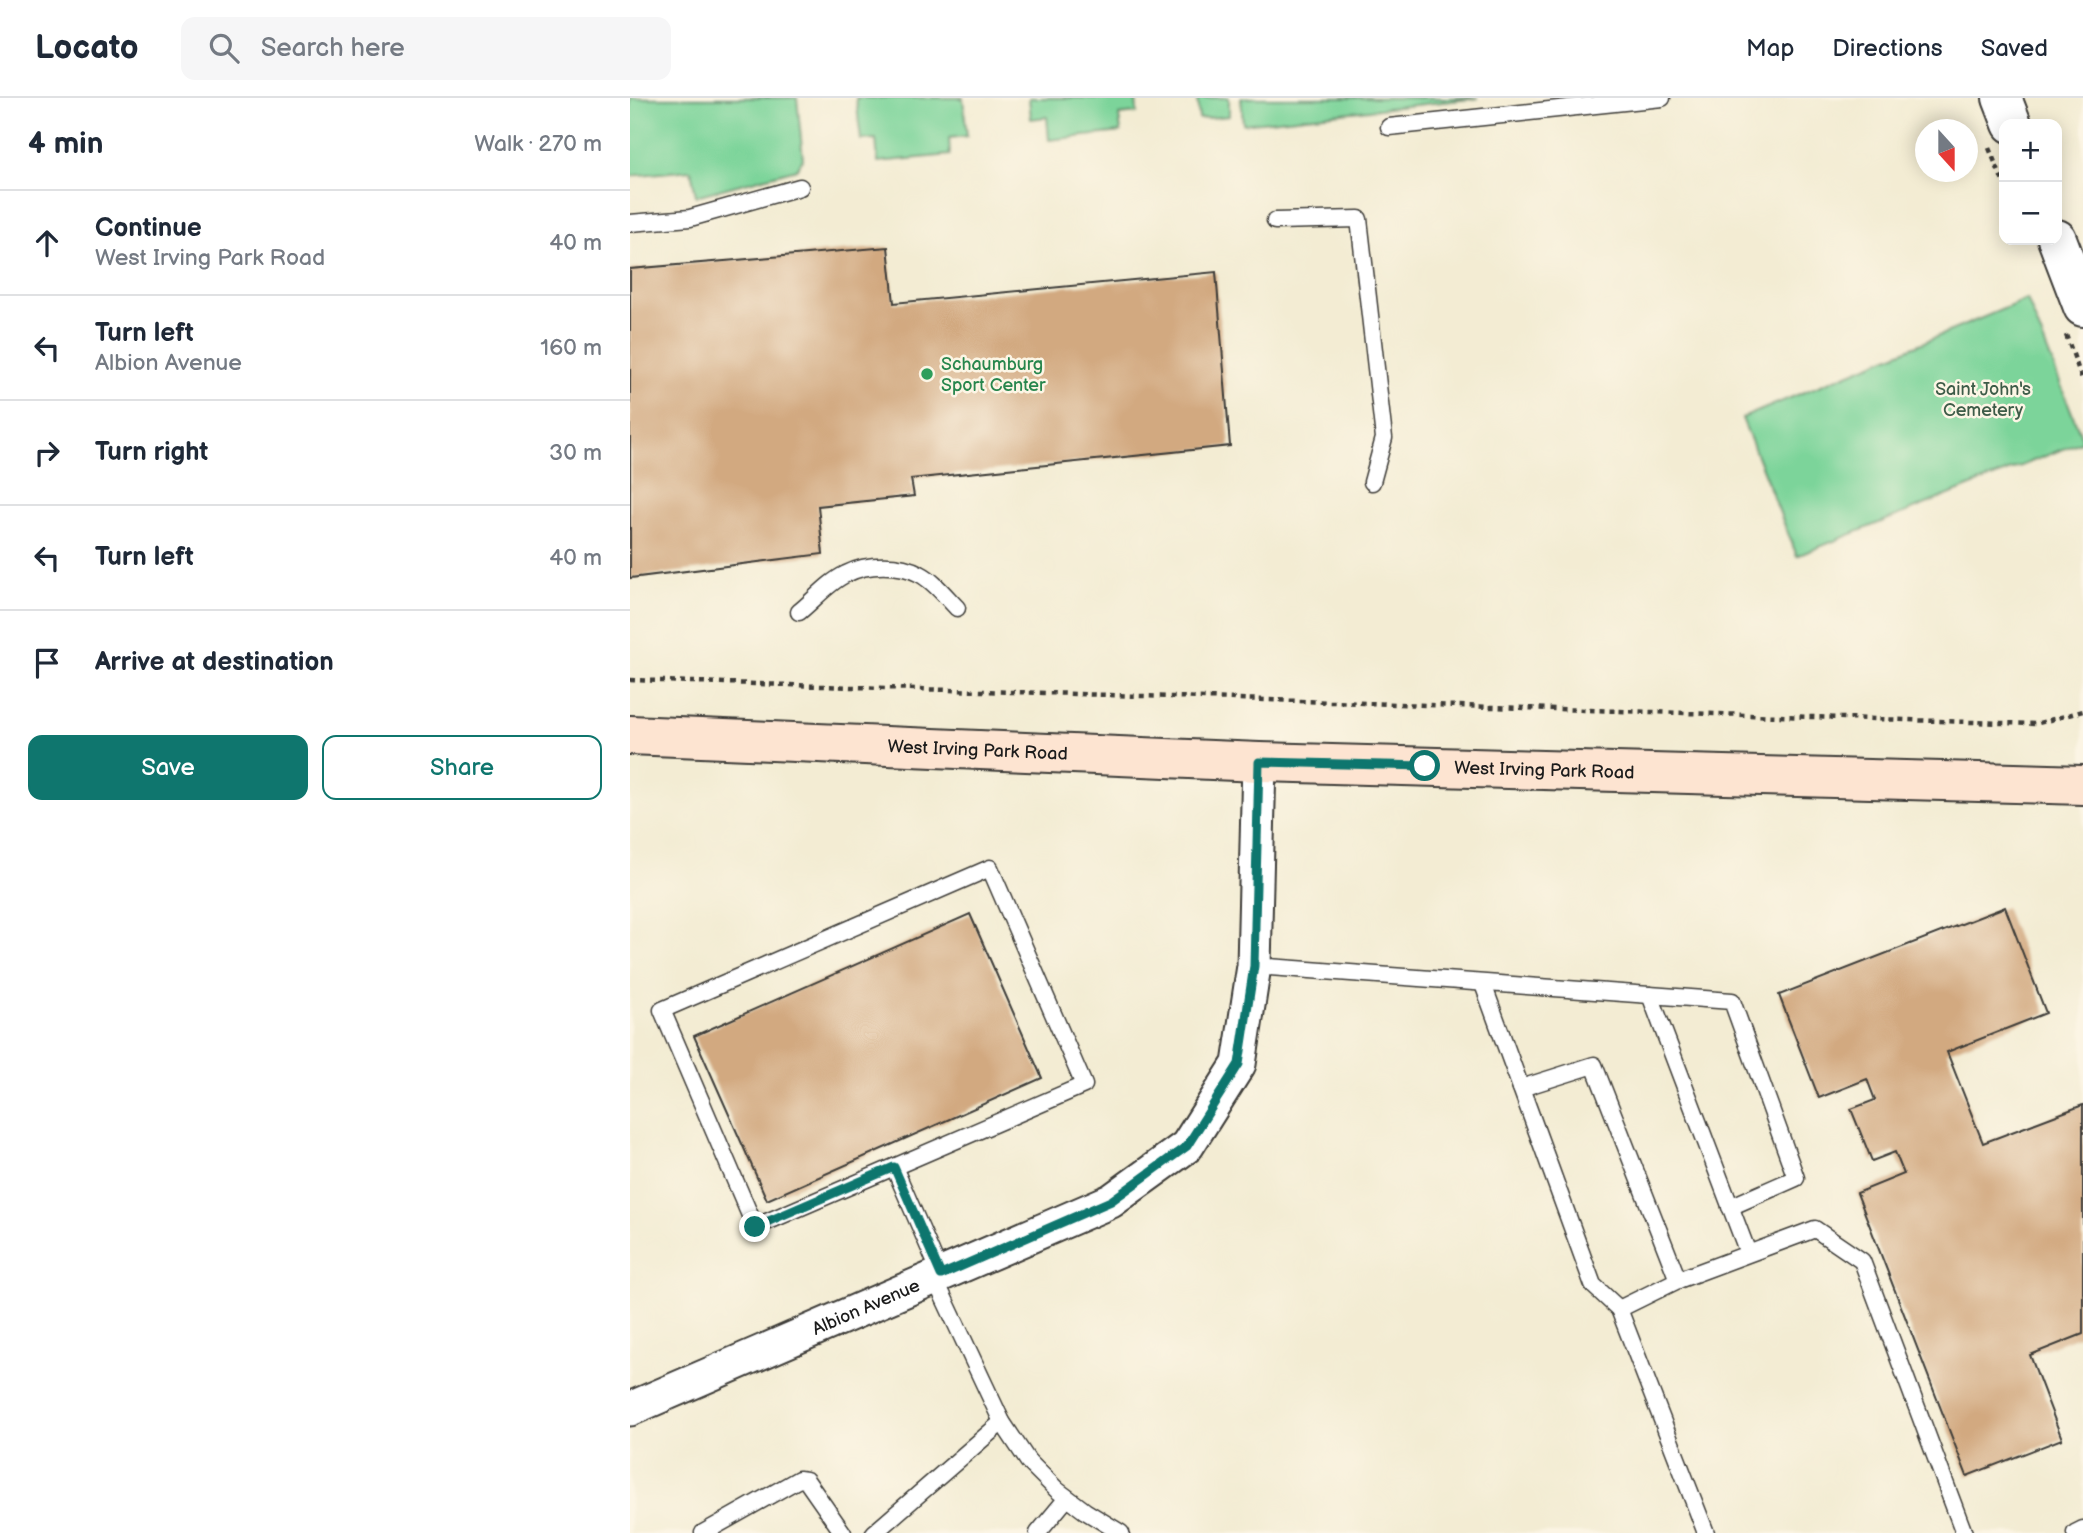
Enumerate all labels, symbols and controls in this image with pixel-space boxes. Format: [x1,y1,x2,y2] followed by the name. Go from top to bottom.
[181,17,671,80] search box
[35,28,139,68] text: Locato
[205,29,243,67] icon: search
[261,33,405,64] text: Search here
[1746,34,1794,63] text: Map
[1832,34,1943,63] text: Directions
[1981,34,2048,63] text: Saved
[1915,119,1978,182] north arrow
[1999,119,2062,245] map controls
[1999,119,2062,182] button: +
[28,126,103,162] text: 4 min
[474,130,602,158] text: Walk · 270 m
[1999,182,2062,245] button: −
[95,213,202,244] text: Continue
[28,224,66,262] icon: ahead
[549,229,602,257] text: 40 m
[95,244,325,272] text: West Irving Park Road
[95,318,194,349] text: Turn left
[28,329,66,367] icon: left
[540,334,602,362] text: 160 m
[95,349,242,377] text: Albion Avenue
[941,354,1046,396] place label: Schaumburg Sport Center
[919,366,935,382] marker: Schaumburg Sport Center
[1935,379,2031,421] park label: Saint John's Cemetery
[28,434,66,472] icon: right
[95,437,208,468] text: Turn right
[549,439,602,467] text: 30 m
[28,539,66,577] icon: left
[95,542,194,573] text: Turn left
[549,544,602,572] text: 40 m
[28,644,66,682] icon: arrive
[95,647,334,678] text: Arrive at destination
[28,735,308,800] button: Save
[322,735,602,800] button: Share
[887,736,1068,765] street label: West Irving Park Road
[1409,750,1440,781] route start
[1454,757,1635,783] street label: West Irving Park Road
[739,1211,770,1242] route end
[809,1275,923,1340] street label: Albion Avenue

